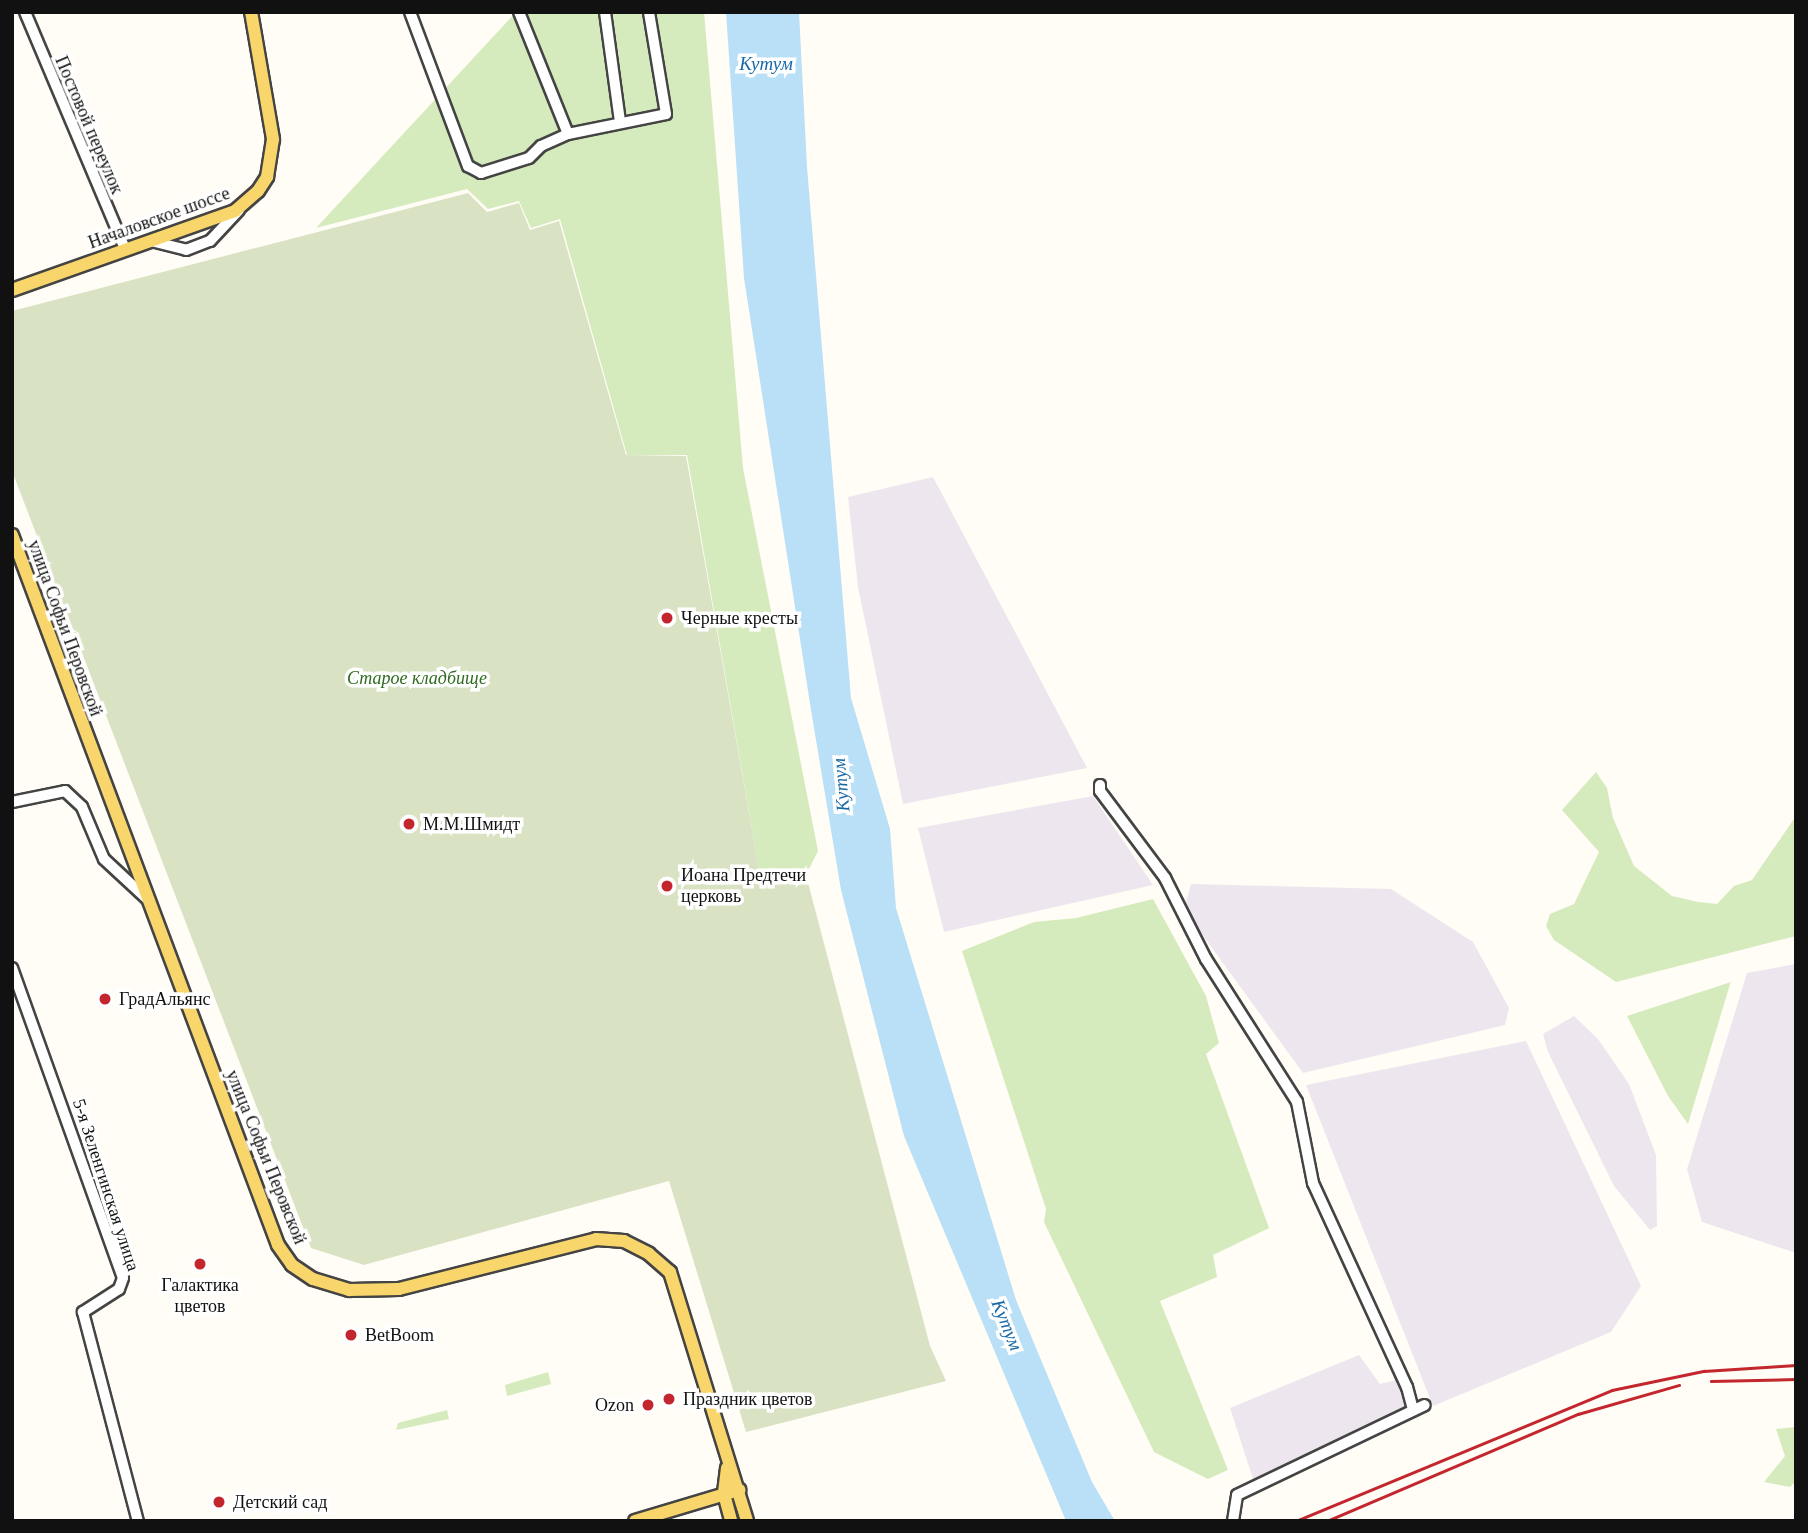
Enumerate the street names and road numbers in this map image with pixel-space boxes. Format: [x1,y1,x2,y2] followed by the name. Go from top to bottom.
[50,53,128,197] street label: Постовой переулок
[85,182,233,254] street label: Началовское шоссе
[23,537,107,719] street label: улица Софьи Перовской
[221,1067,311,1247] street label: улица Софьи Перовской
[68,1096,144,1274] street label: 5-я Зеленгинская улица

